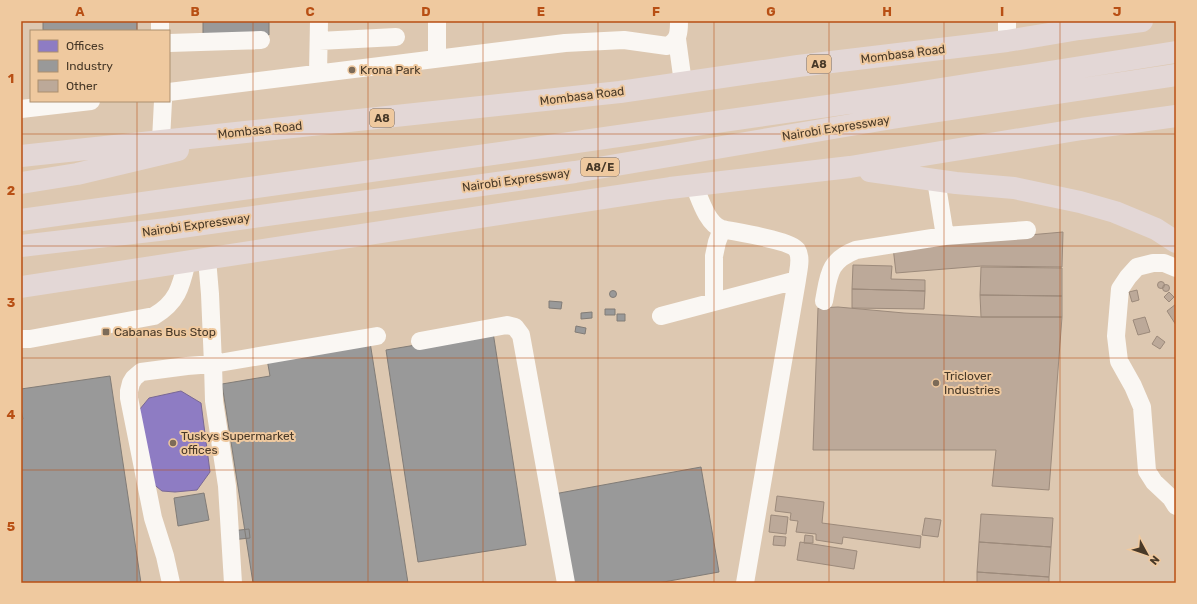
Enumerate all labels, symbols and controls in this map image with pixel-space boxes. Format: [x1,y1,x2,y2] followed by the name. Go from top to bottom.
[75,4,85,19] text: A
[190,4,200,19] text: B
[305,4,315,19] text: C
[421,4,431,19] text: D
[537,4,545,19] text: E
[652,4,660,19] text: F
[766,4,776,19] text: G
[882,4,892,19] text: H
[1000,4,1004,19] text: I
[1113,4,1121,19] text: J
[30,30,170,102] legend
[66,39,104,53] text: Offices
[860,42,946,66] street label: Mombasa Road
[807,55,831,73] road number: A8
[66,59,113,73] text: Industry
[360,63,421,77] place label: Krona Park
[347,65,357,75] marker: Krona Park
[8,71,14,86] text: 1
[66,79,98,93] text: Other
[539,84,625,108] street label: Mombasa Road
[370,109,394,127] road number: A8
[781,113,891,143] street label: Nairobi Expressway
[217,119,303,141] street label: Mombasa Road
[581,158,619,176] road number: A8/E
[461,165,571,195] street label: Nairobi Expressway
[7,183,15,198] text: 2
[141,210,251,240] street label: Nairobi Expressway
[7,295,16,310] text: 3
[114,325,216,339] place label: Cabanas Bus Stop
[101,327,111,337] marker: Cabanas Bus Stop
[944,369,1000,397] place label: Triclover Industries
[931,378,941,388] marker: Triclover Industries
[7,407,16,422] text: 4
[181,429,295,457] place label: Tuskys Supermarket offices
[168,438,178,448] marker: Tuskys Supermarket offices
[7,519,15,534] text: 5
[1127,534,1167,574] north arrow
[1147,553,1162,567] text: N

